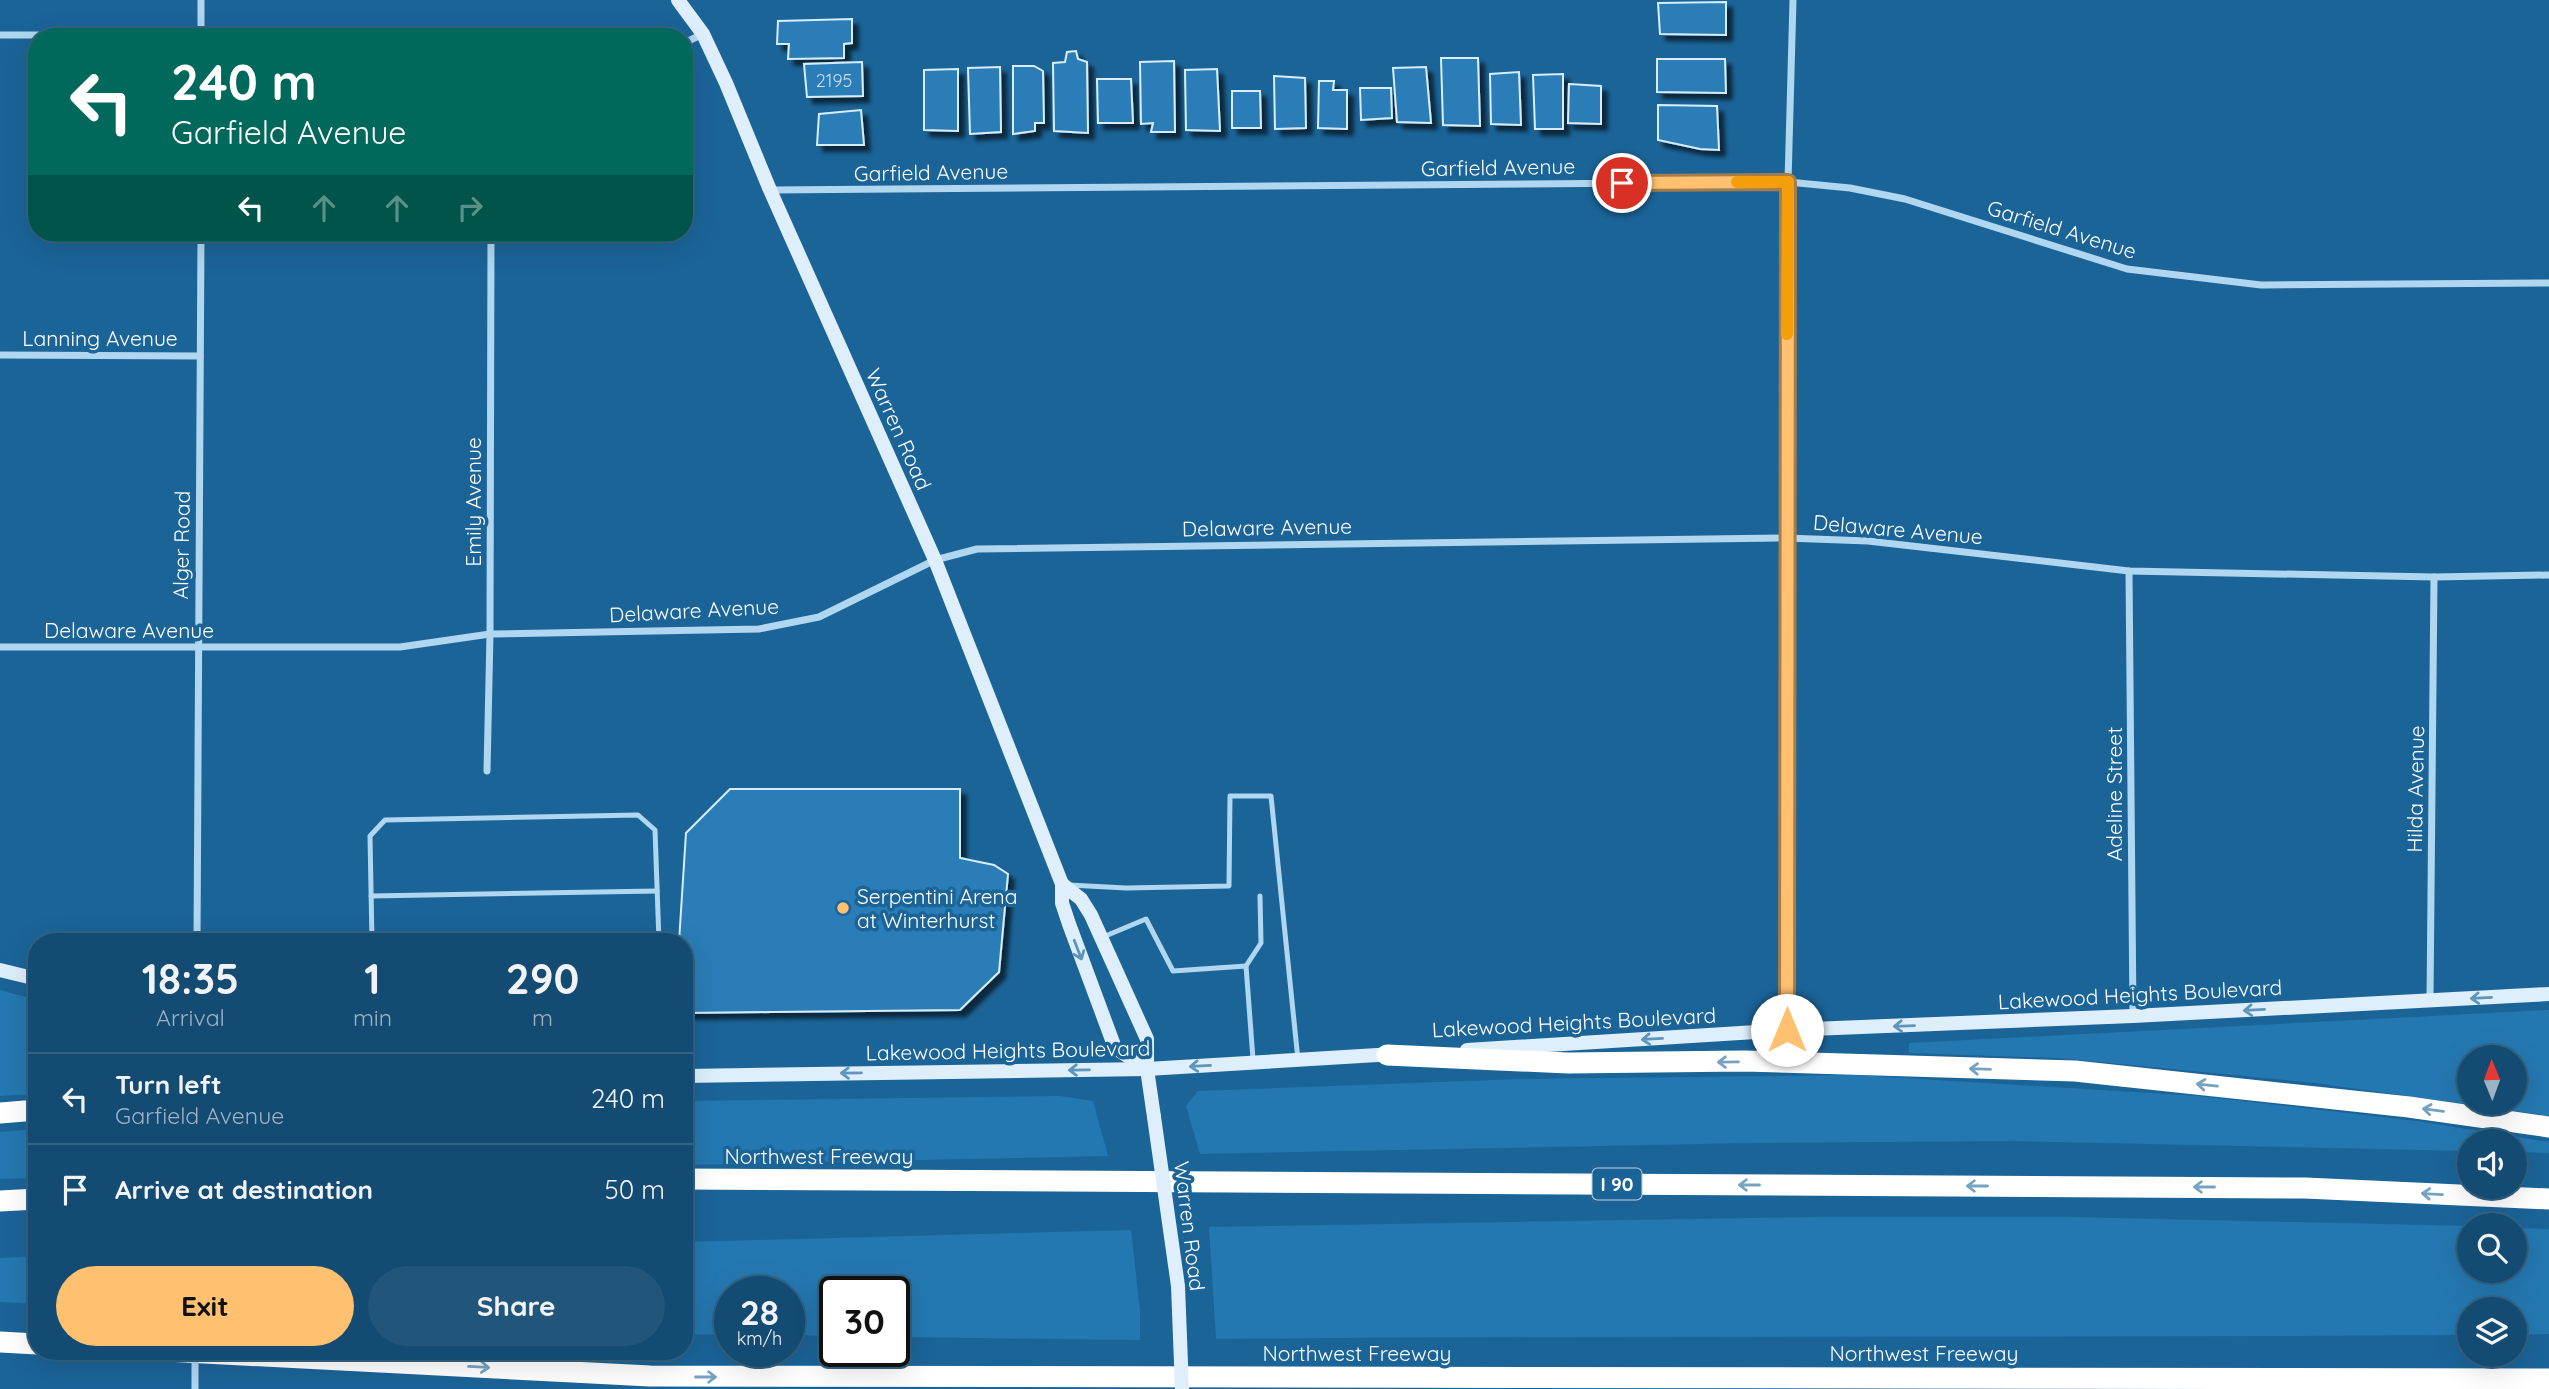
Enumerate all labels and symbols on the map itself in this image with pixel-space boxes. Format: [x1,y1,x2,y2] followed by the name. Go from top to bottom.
[816,69,852,92] house number: 2195
[1421,153,1575,181] street label: Garfield Avenue
[1592,153,1652,213] pin
[854,158,1008,186] street label: Garfield Avenue
[1984,194,2140,264] street label: Garfield Avenue
[22,325,178,351] street label: Lanning Avenue
[861,364,937,494] street label: Warren Road
[460,437,486,567] street label: Emily Avenue
[167,490,195,600] street label: Alger Road
[1812,509,1984,549] street label: Delaware Avenue
[1182,513,1352,541] street label: Delaware Avenue
[608,593,780,627] street label: Delaware Avenue
[44,617,214,643] street label: Delaware Avenue
[2401,725,2429,853] street label: Hilda Avenue
[2101,727,2127,861] street label: Adeline Street
[857,883,1017,933] place label: Serpentini Arena at Winterhurst
[835,900,851,916] marker: Serpentini Arena at Winterhurst
[1073,938,1086,960] one-way arrow
[1997,974,2283,1014] street label: Lakewood Heights Boulevard
[2470,992,2493,1005] one-way arrow
[1750,993,1824,1067] position arrow
[1431,1002,1717,1042] street label: Lakewood Heights Boulevard
[2242,1004,2265,1017] one-way arrow
[1893,1019,1916,1032] one-way arrow
[1641,1032,1664,1045] one-way arrow
[865,1035,1151,1065] street label: Lakewood Heights Boulevard
[2457,1045,2527,1115] north arrow
[1717,1055,1740,1069] one-way arrow
[1189,1059,1212,1072] one-way arrow
[1969,1062,1992,1075] one-way arrow
[1067,1063,1090,1077] one-way arrow
[840,1066,863,1080] one-way arrow
[2196,1079,2219,1092] one-way arrow
[2422,1104,2445,1117] one-way arrow
[724,1143,914,1169] street label: Northwest Freeway
[1169,1160,1211,1292] street label: Warren Road
[1592,1168,1642,1200] road number: I 90
[1738,1178,1761,1192] one-way arrow
[1966,1179,1989,1193] one-way arrow
[2193,1181,2216,1194] one-way arrow
[2421,1187,2444,1200] one-way arrow
[819,1276,910,1367] speed limit sign: 30
[1262,1340,1452,1366] street label: Northwest Freeway
[1829,1340,2019,1366] street label: Northwest Freeway
[467,1361,490,1374] one-way arrow
[694,1370,717,1384] one-way arrow

